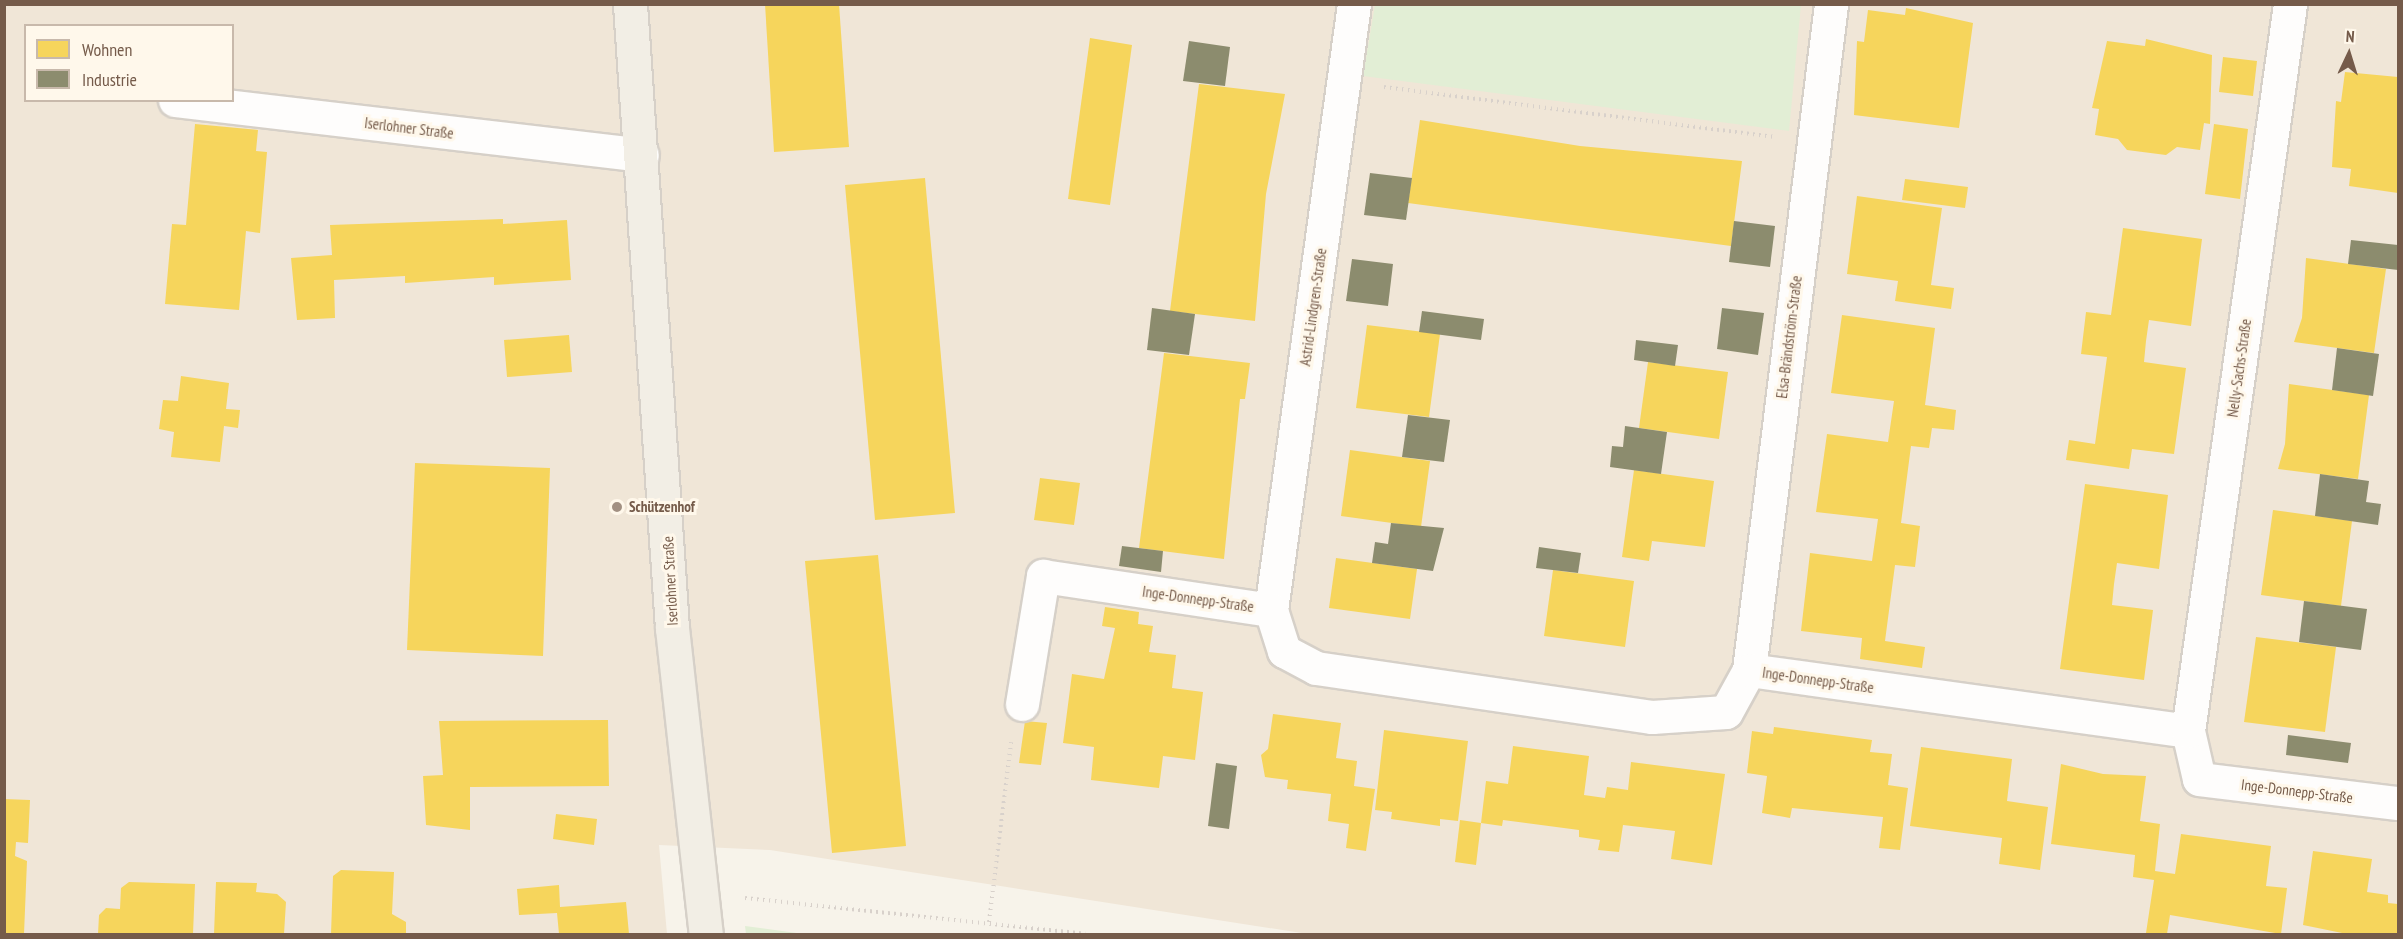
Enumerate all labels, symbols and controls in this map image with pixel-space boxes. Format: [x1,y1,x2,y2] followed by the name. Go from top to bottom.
[24,24,234,102] legend
[2319,24,2379,84] north arrow
[2345,26,2355,46] text: N
[82,38,132,61] text: Wohnen
[82,68,137,91] text: Industrie
[363,114,455,142] street label: Iserlohner Straße
[1296,247,1330,367] street label: Astrid-Lindgren-Straße
[1773,275,1805,399] street label: Elsa-Brändström-Straße
[2223,318,2255,418] street label: Nelly-Sachs-Straße
[629,498,695,516] place label: Schützenhof
[610,500,624,514] marker: Schützenhof
[659,536,681,626] street label: Iserlohner Straße
[1141,582,1255,616] street label: Inge-Donnepp-Straße
[1761,663,1875,697] street label: Inge-Donnepp-Straße
[2240,775,2354,807] street label: Inge-Donnepp-Straße

